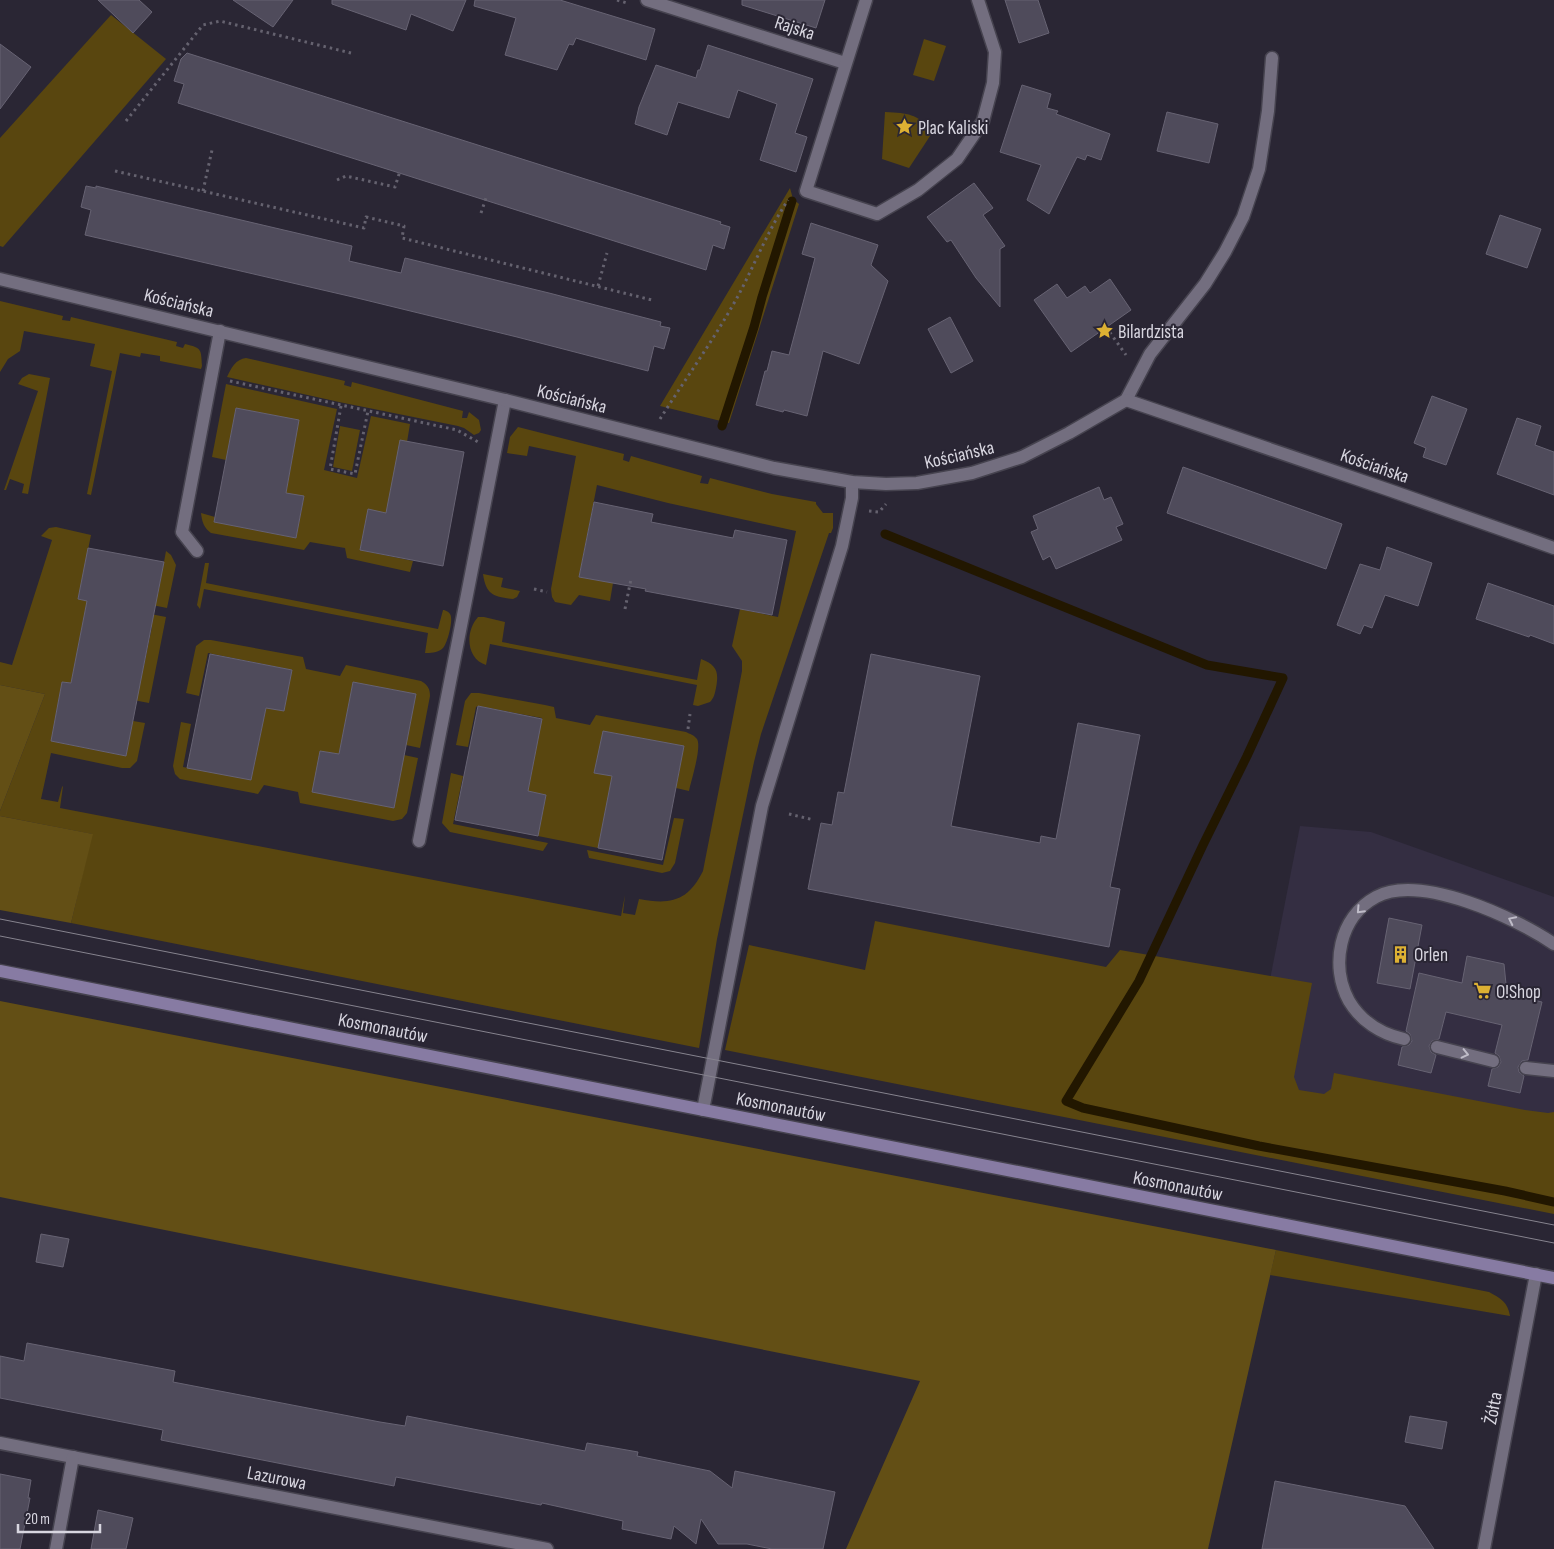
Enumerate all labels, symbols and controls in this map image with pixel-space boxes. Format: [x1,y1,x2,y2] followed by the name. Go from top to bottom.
[772,11,817,46] street label: Rajska
[894,117,914,137] place icon: Plac Kaliski
[918,117,988,140] place label: Plac Kaliski
[141,284,216,323] street label: Kościańska
[1094,321,1114,341] place icon: Bilardzista
[1118,321,1184,344] place label: Bilardzista
[534,380,609,419] street label: Kościańska
[922,436,996,475] street label: Kościańska
[1337,444,1412,489] street label: Kościańska
[1357,904,1366,913] one-way arrow
[1508,915,1517,926] one-way arrow
[1390,944,1410,964] building icon: Orlen
[1414,944,1448,967] place label: Orlen
[1472,981,1492,1001] supermarket icon: O!Shop
[1496,981,1541,1004] place label: O!Shop
[336,1009,430,1048] street label: Kosmonautów
[1461,1048,1470,1059] one-way arrow
[734,1088,828,1127] street label: Kosmonautów
[1131,1167,1225,1206] street label: Kosmonautów
[1479,1390,1508,1426] street label: Żółta
[245,1461,308,1495] street label: Lazurowa
[18,1502,100,1534] scale bar
[25,1510,50,1529] text: 20 m

